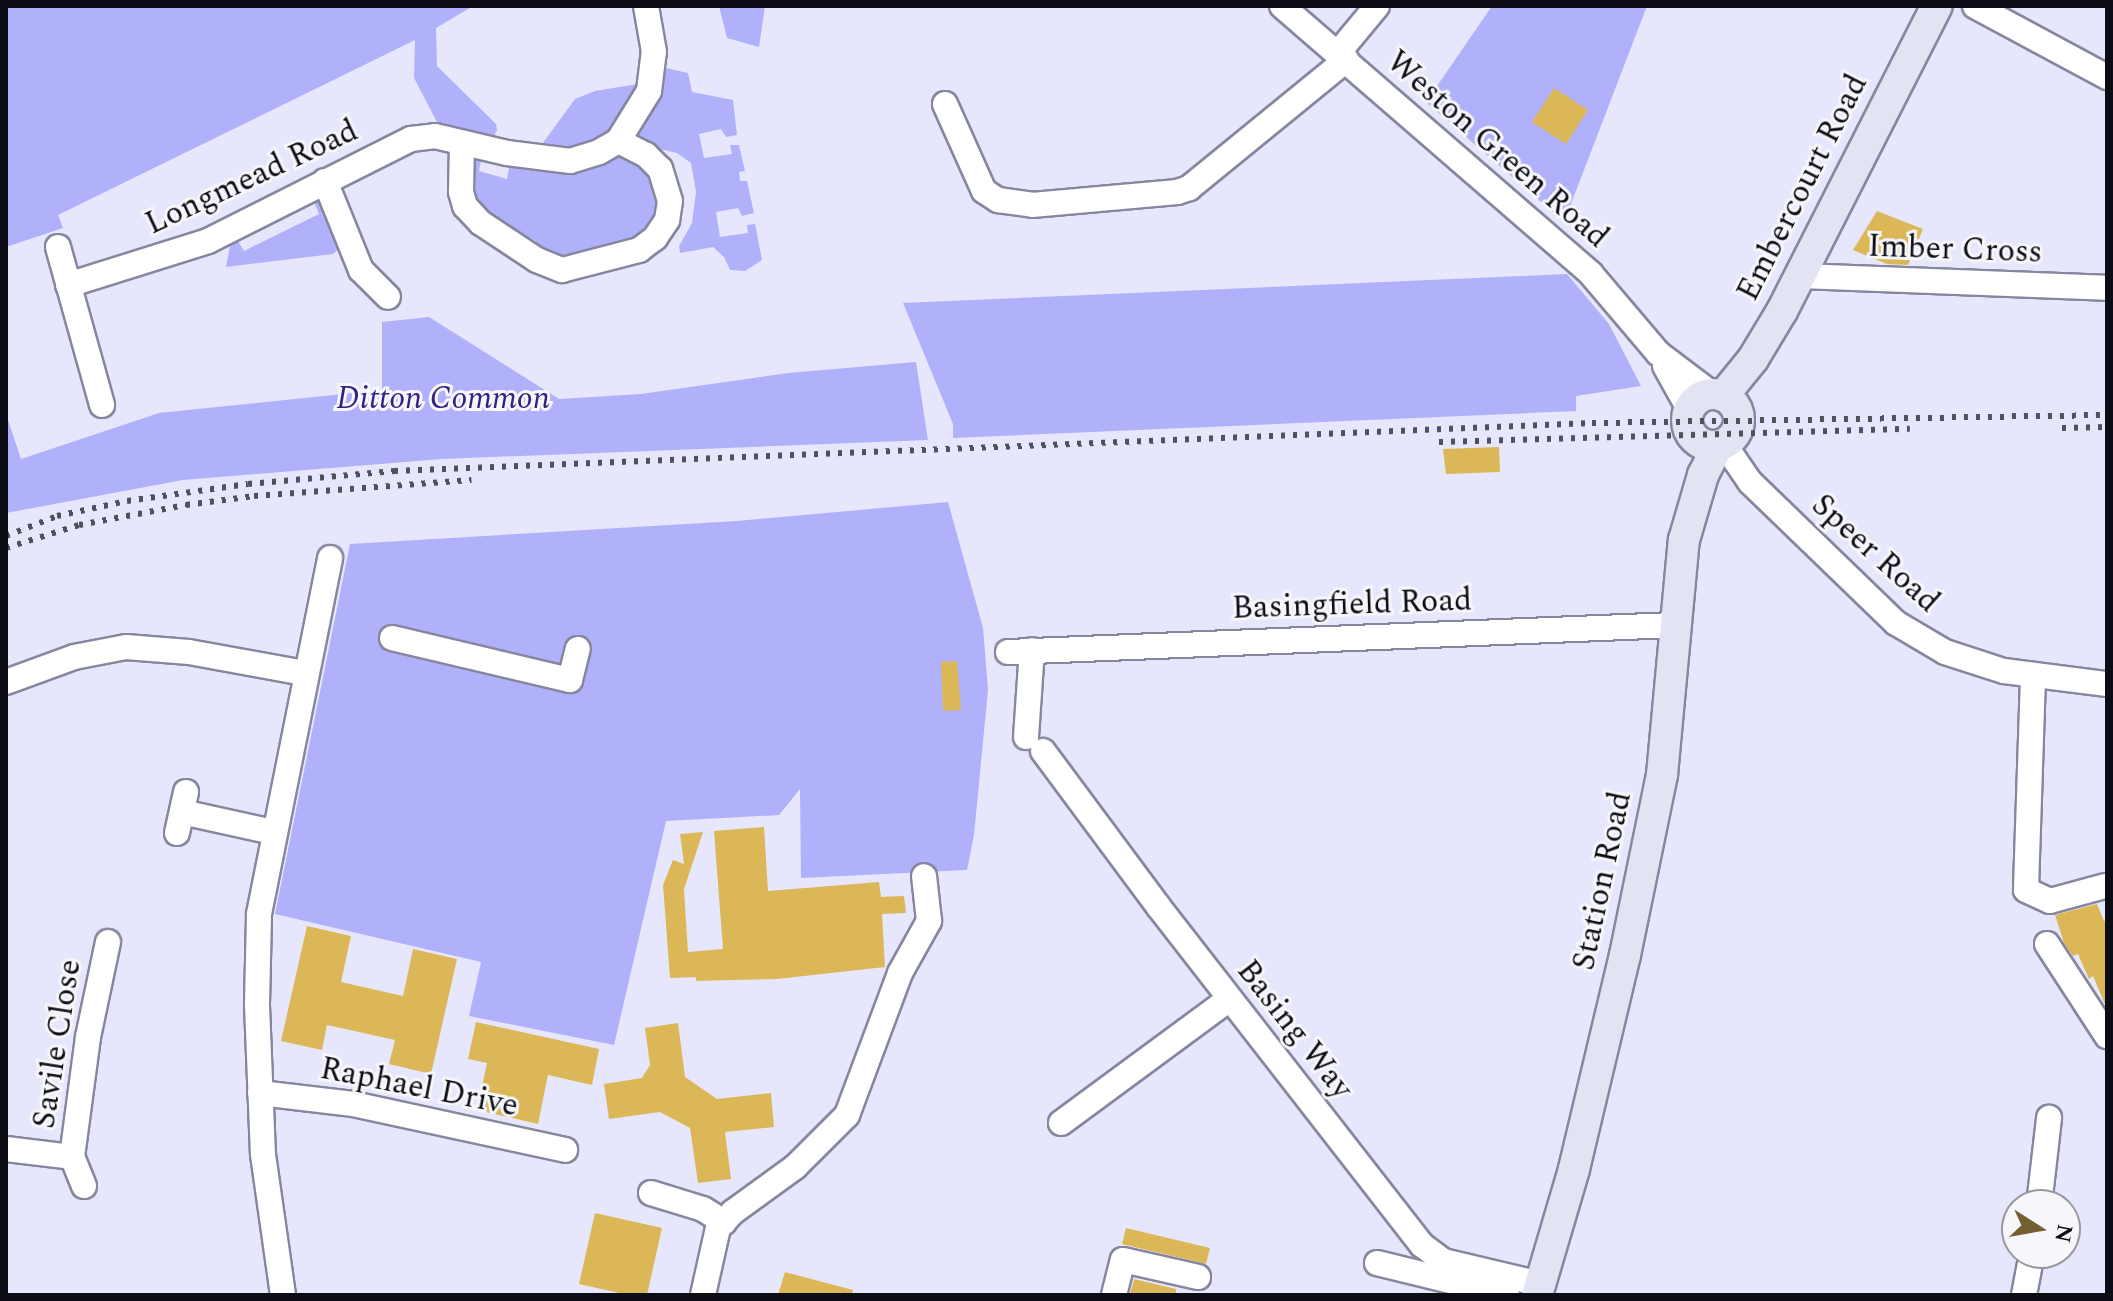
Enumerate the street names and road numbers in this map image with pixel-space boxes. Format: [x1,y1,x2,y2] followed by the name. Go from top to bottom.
[1378,43,1616,257] street label: Weston Green Road
[1729,68,1877,308] street label: Embercourt Road
[140,112,364,244] street label: Longmead Road
[1867,228,2043,272] street label: Imber Cross
[1803,487,1947,621] street label: Speer Road
[1231,582,1473,628] street label: Basingfield Road
[1565,788,1641,974] street label: Station Road
[1228,953,1360,1107] street label: Basing Way
[26,957,90,1131] street label: Savile Close
[317,1050,521,1126] street label: Raphael Drive

